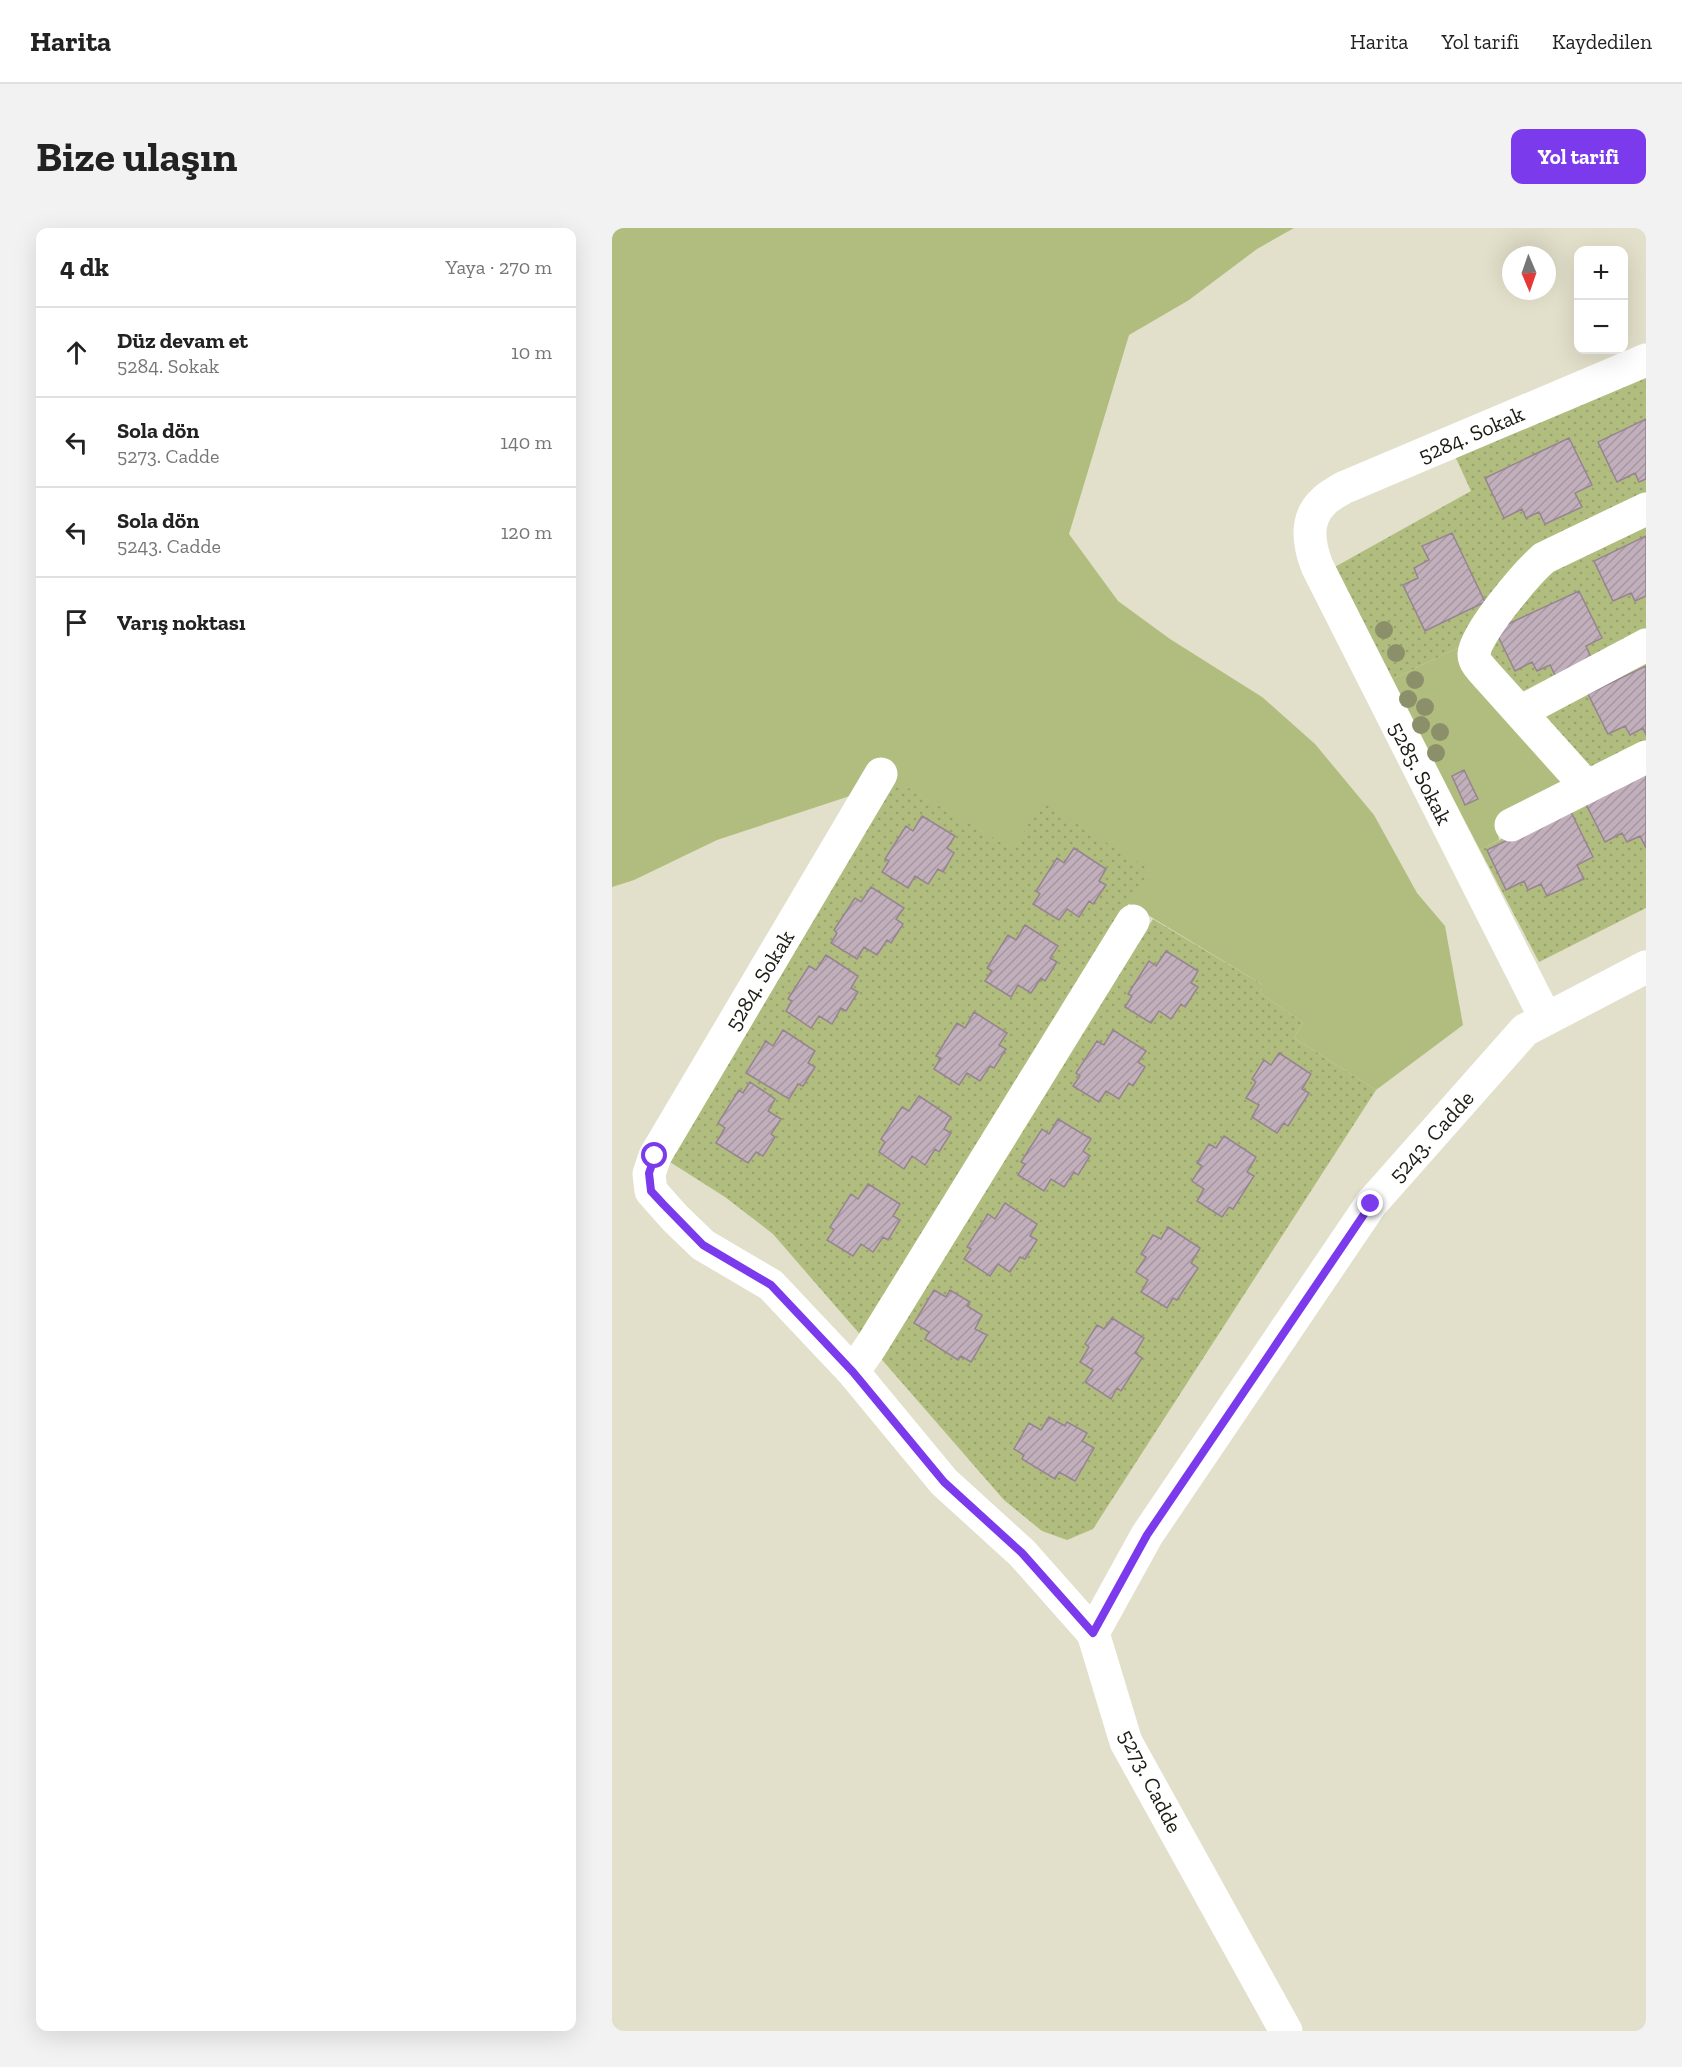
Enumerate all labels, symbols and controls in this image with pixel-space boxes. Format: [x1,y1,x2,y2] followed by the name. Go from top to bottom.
[30,25,111,58] text: Harita
[1350,29,1408,54] text: Harita
[1441,29,1519,54] text: Yol tarifi
[1552,29,1652,54] text: Kaydedilen
[1511,129,1646,184] button: Yol tarifi
[36,131,237,182] text: Bize ulaşın
[1502,246,1556,300] north arrow
[1574,246,1628,354] map controls
[1574,246,1628,300] button: +
[60,251,109,283] text: 4 dk
[446,255,552,279] text: Yaya · 270 m
[1574,300,1628,354] button: −
[117,327,248,354] text: Düz devam et
[60,336,93,369] icon: ahead
[511,340,552,364] text: 10 m
[117,354,219,378] text: 5284. Sokak
[1414,400,1529,469] street label: 5284. Sokak
[117,417,199,444] text: Sola dön
[60,426,93,459] icon: left
[500,430,552,454] text: 140 m
[117,444,219,468] text: 5273. Cadde
[117,507,199,534] text: Sola dön
[60,516,93,549] icon: left
[501,520,552,544] text: 120 m
[117,534,221,558] text: 5243. Cadde
[60,606,93,639] icon: arrive
[117,609,246,636] text: Varış noktası
[1383,717,1458,830] street label: 5285. Sokak
[719,925,800,1035] street label: 5284. Sokak
[1383,1085,1480,1188] street label: 5243. Cadde
[641,1142,667,1168] route start
[1357,1190,1383,1216] route end
[1113,1725,1188,1838] street label: 5273. Cadde

